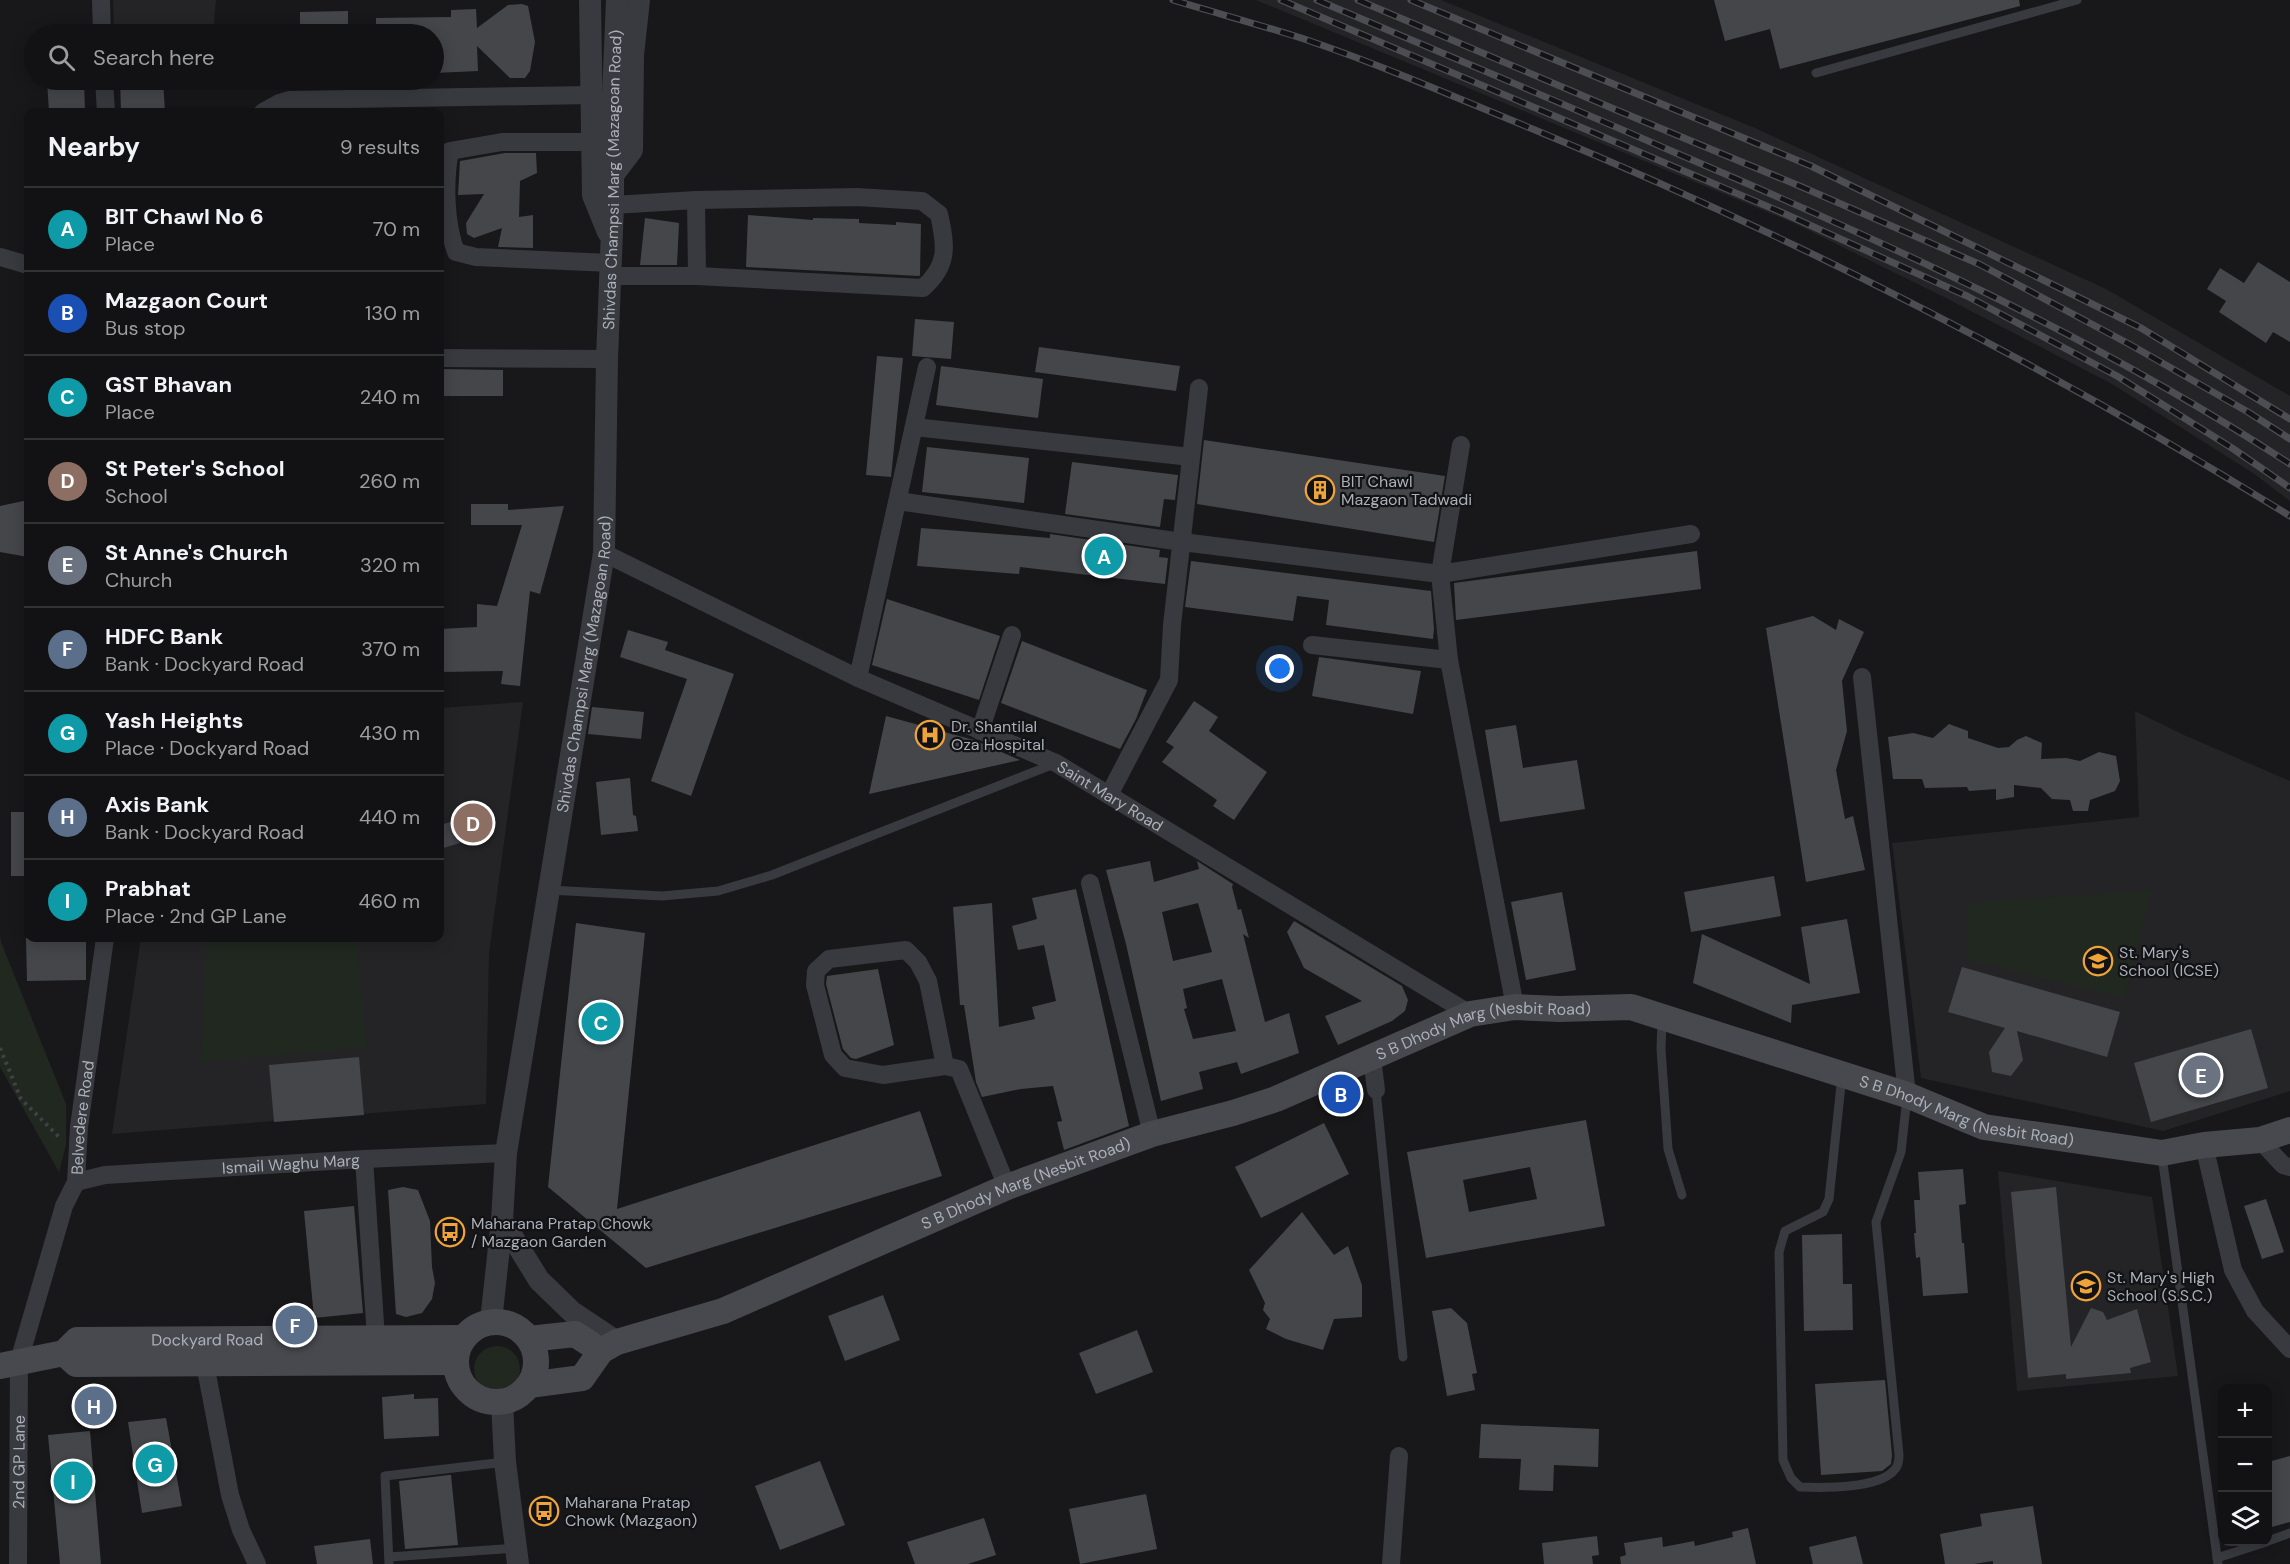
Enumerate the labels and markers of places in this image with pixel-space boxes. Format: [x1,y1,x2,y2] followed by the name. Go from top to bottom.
[1341,471,1472,510] place label: BIT Chawl Mazgaon Tadwadi
[1304,474,1336,506] building icon: BIT Chawl Mazgaon Tadwadi
[1084,534,1124,578] pin: A
[951,716,1045,755] place label: Dr. Shantilal Oza Hospital
[914,719,946,751] hospital icon: Dr. Shantilal Oza Hospital
[454,800,492,846] pin: D
[2119,942,2219,981] place label: St. Mary's School (ICSE)
[2082,945,2114,977] school or university icon: St. Mary's School (ICSE)
[582,1000,620,1044] pin: C
[2182,1052,2220,1098] pin: E
[1322,1072,1360,1116] pin: B
[471,1213,651,1252] place label: Maharana Pratap Chowk / Mazgaon Garden
[434,1216,466,1248] bus stop icon: Maharana Pratap Chowk / Mazgaon Garden
[2107,1267,2215,1306] place label: St. Mary's High School (S.S.C.)
[2070,1270,2102,1302] school or university icon: St. Mary's High School (S.S.C.)
[276,1302,314,1348] pin: F
[74,1384,113,1428] pin: H
[136,1442,174,1486] pin: G
[54,1458,92,1504] pin: I
[565,1492,697,1531] place label: Maharana Pratap Chowk (Mazgaon)
[528,1495,560,1527] bus stop icon: Maharana Pratap Chowk (Mazgaon)

